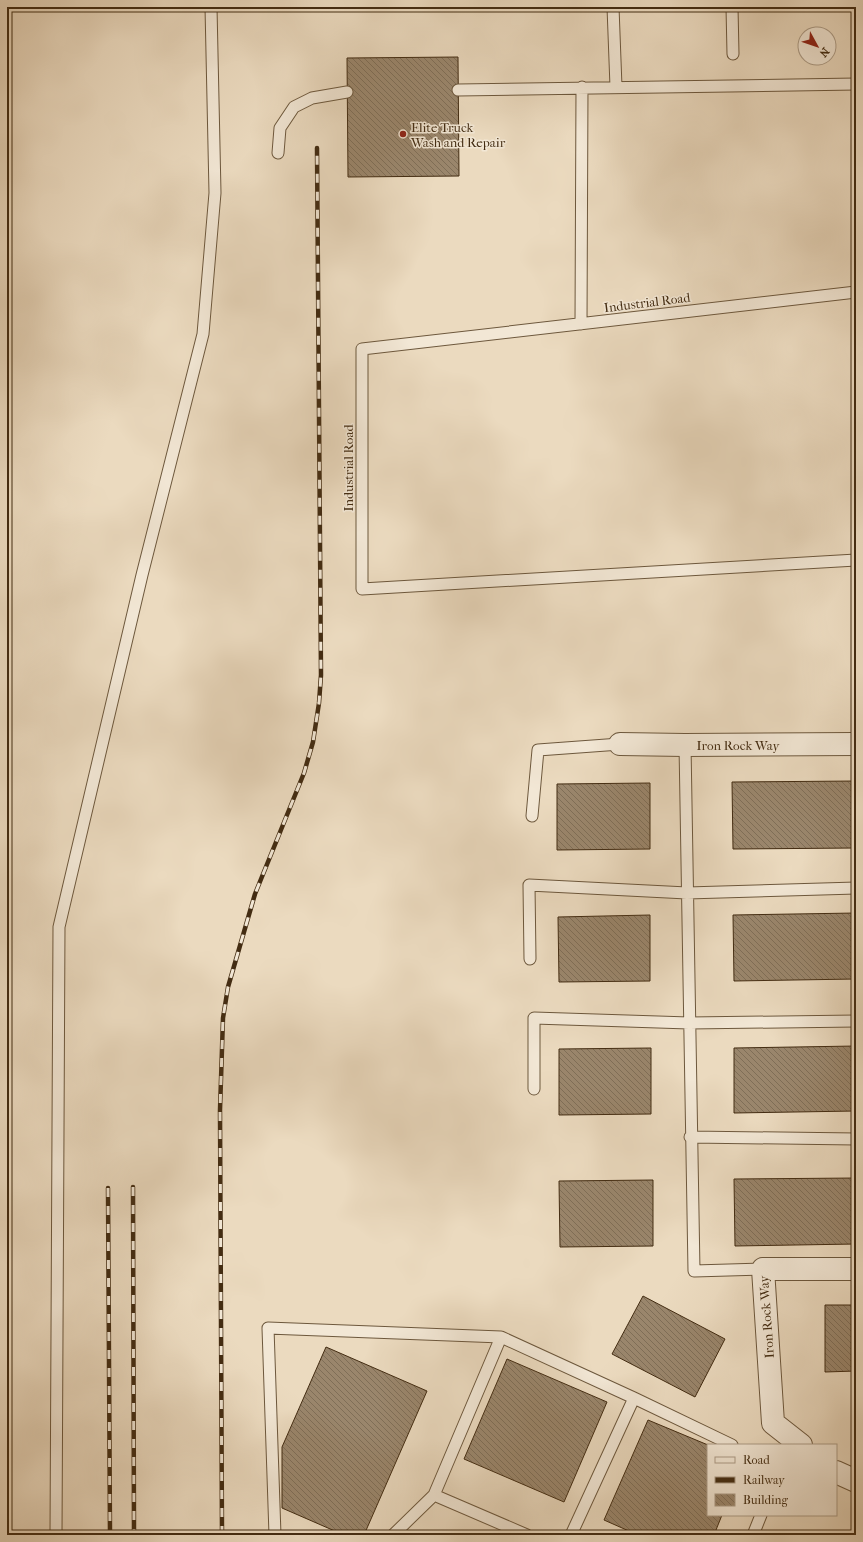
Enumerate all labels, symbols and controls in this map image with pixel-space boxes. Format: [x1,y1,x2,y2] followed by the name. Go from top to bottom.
[797,26,837,66] north arrow
[816,45,832,60] text: N
[410,120,506,150] place label: Elite Truck Wash and Repair
[398,129,408,139] marker: Elite Truck Wash and Repair
[603,290,692,315] street label: Industrial Road
[341,424,356,512] street label: Industrial Road
[697,738,781,753] street label: Iron Rock Way
[756,1274,777,1359] street label: Iron Rock Way
[707,1444,837,1516] legend
[743,1453,770,1467] text: Road
[743,1473,785,1487] text: Railway
[743,1493,788,1507] text: Building

